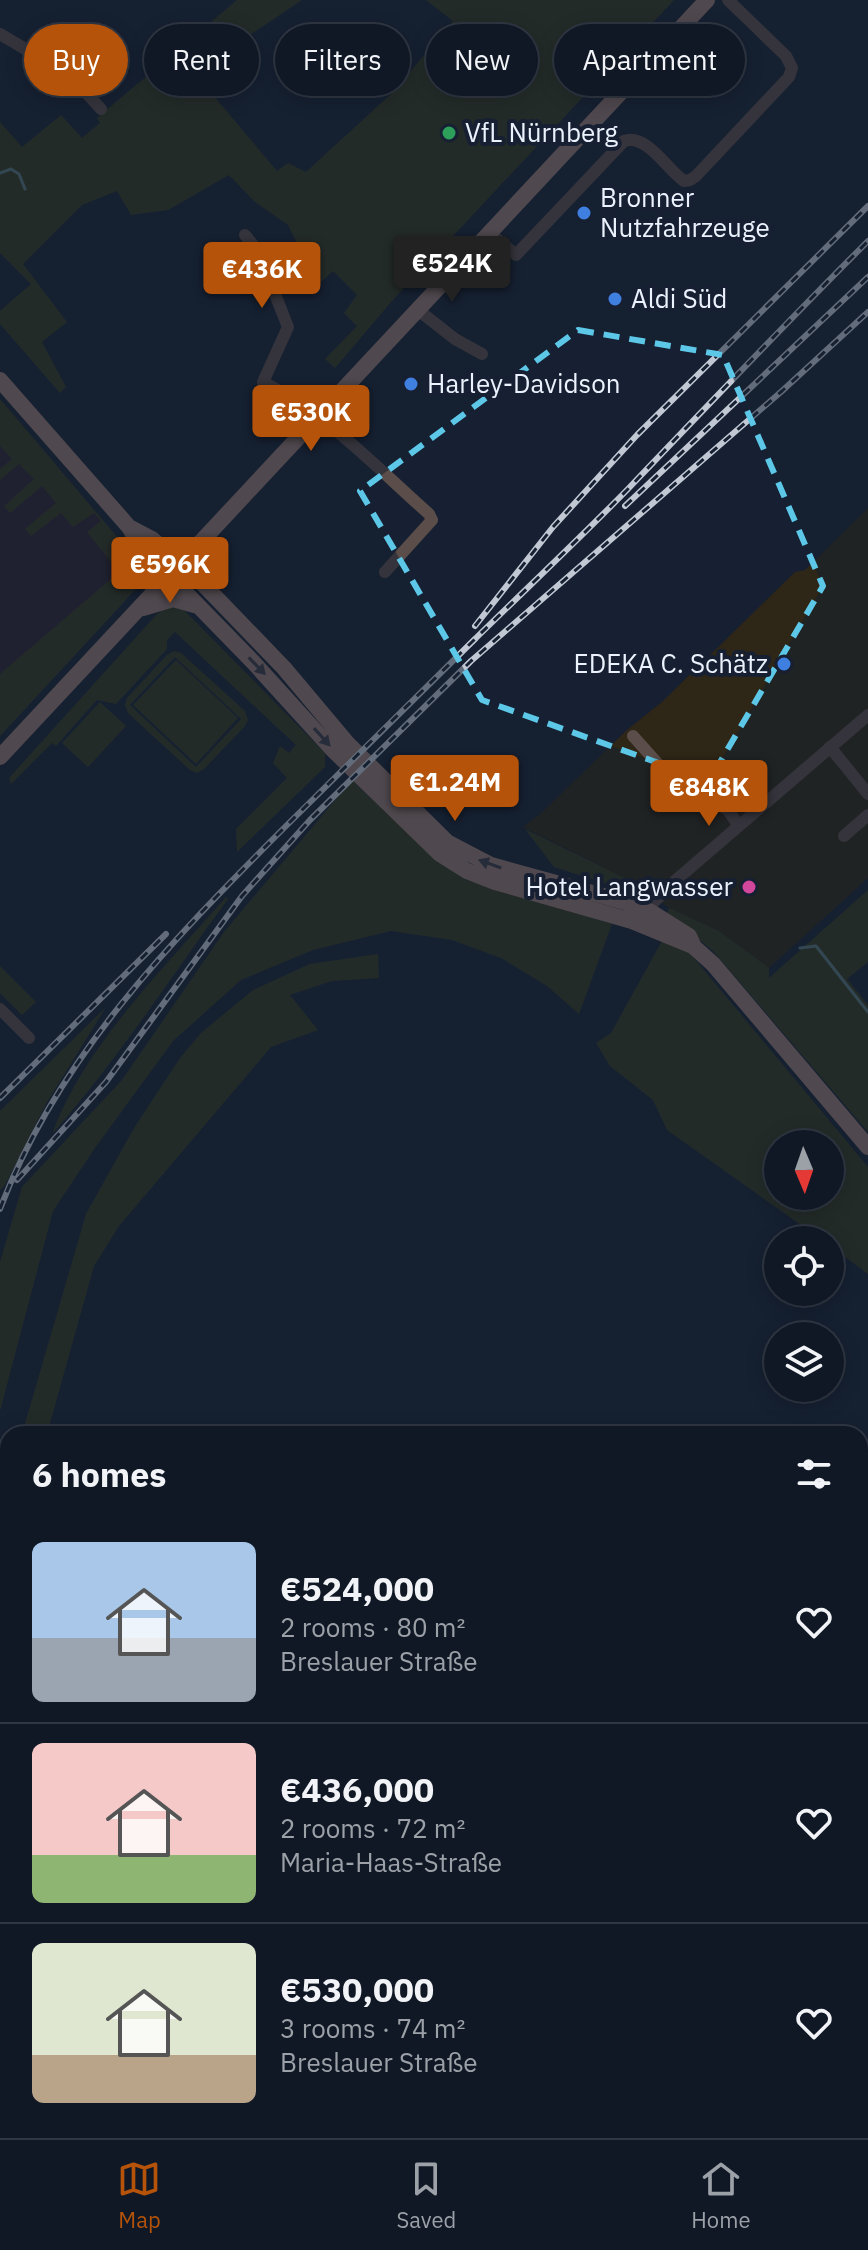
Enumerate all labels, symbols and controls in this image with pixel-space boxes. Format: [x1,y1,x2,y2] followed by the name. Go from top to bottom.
[24,24,128,96] chip: Buy
[144,24,259,96] chip: Rent
[275,24,410,96] chip: Filters
[426,24,538,96] chip: New
[554,24,745,96] chip: Apartment
[465,115,618,149] place label: VfL Nürnberg
[440,124,458,142] marker: VfL Nürnberg
[600,180,770,244] place label: Bronner Nutzfahrzeuge
[575,204,593,222] marker: Bronner Nutzfahrzeuge
[396,236,508,304] pin: €524K
[206,242,318,310] pin: €436K
[411,245,493,279] text: €524K
[221,251,303,285] text: €436K
[631,281,727,315] place label: Aldi Süd
[606,290,624,308] marker: Aldi Süd
[427,366,621,400] place label: Harley-Davidson
[402,375,420,393] marker: Harley-Davidson
[255,385,367,453] pin: €530K
[270,394,352,428] text: €530K
[114,537,226,605] pin: €596K
[129,546,211,580] text: €596K
[574,646,768,680] place label: EDEKA C. Schätz
[775,655,793,673] marker: EDEKA C. Schätz
[247,656,265,675] one-way arrow
[312,728,330,747] one-way arrow
[390,755,520,823] pin: €1.24M
[653,760,765,828] pin: €848K
[409,764,501,798] text: €1.24M
[668,769,750,803] text: €848K
[478,857,502,870] one-way arrow
[525,869,733,903] place label: Hotel Langwasser
[740,878,758,896] marker: Hotel Langwasser
[764,1130,844,1210] north arrow
[764,1130,844,1402] map controls
[764,1226,844,1306] button: locate
[764,1322,844,1402] button: layers
[32,1452,167,1496] text: 6 homes
[792,1452,836,1496] icon: filters
[280,1566,434,1610] text: €524,000
[96,1574,192,1670] icon: home
[792,1600,836,1644] icon: heart
[280,1610,465,1644] text: 2 rooms · 80 m²
[280,1644,477,1678] text: Breslauer Straße
[280,1767,434,1811] text: €436,000
[96,1775,192,1871] icon: home
[792,1801,836,1845] icon: heart
[280,1811,465,1845] text: 2 rooms · 72 m²
[280,1845,502,1879] text: Maria-Haas-Straße
[280,1967,434,2011] text: €530,000
[96,1975,192,2071] icon: home
[792,2001,836,2045] icon: heart
[280,2011,465,2045] text: 3 rooms · 74 m²
[280,2045,477,2079] text: Breslauer Straße
[117,2157,161,2234] tab: Map
[396,2157,456,2234] tab: Saved
[691,2157,750,2234] tab: Home

